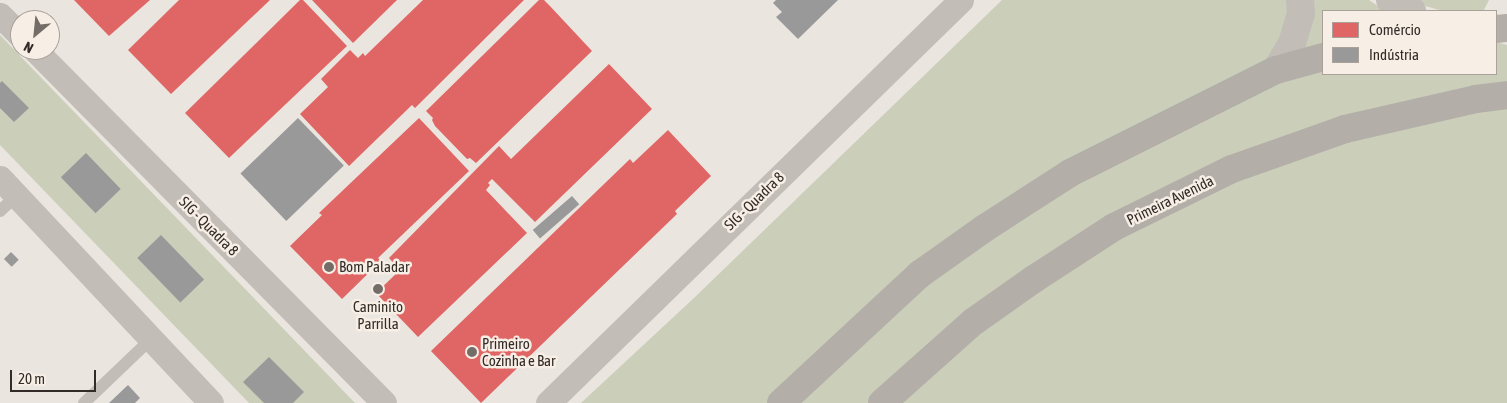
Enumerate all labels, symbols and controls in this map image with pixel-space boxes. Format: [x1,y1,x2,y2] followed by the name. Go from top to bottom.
[10,10,60,60] north arrow
[1322,10,1497,75] legend
[1369,21,1421,38] text: Comércio
[21,38,36,56] text: N
[1369,46,1419,63] text: Indústria
[720,168,788,234] street label: SIG - Quadra 8
[1124,171,1216,229] street label: Primeira Avenida
[176,193,242,259] street label: SIG - Quadra 8
[339,258,409,276] place label: Bom Paladar
[323,261,335,273] marker: Bom Paladar
[372,283,384,295] marker: Caminito Parrilla
[353,297,403,332] place label: Caminito Parrilla
[482,334,555,369] place label: Primeiro Cozinha e Bar
[466,346,478,358] marker: Primeiro Cozinha e Bar
[12,360,99,392] scale bar
[18,370,45,387] text: 20 m

